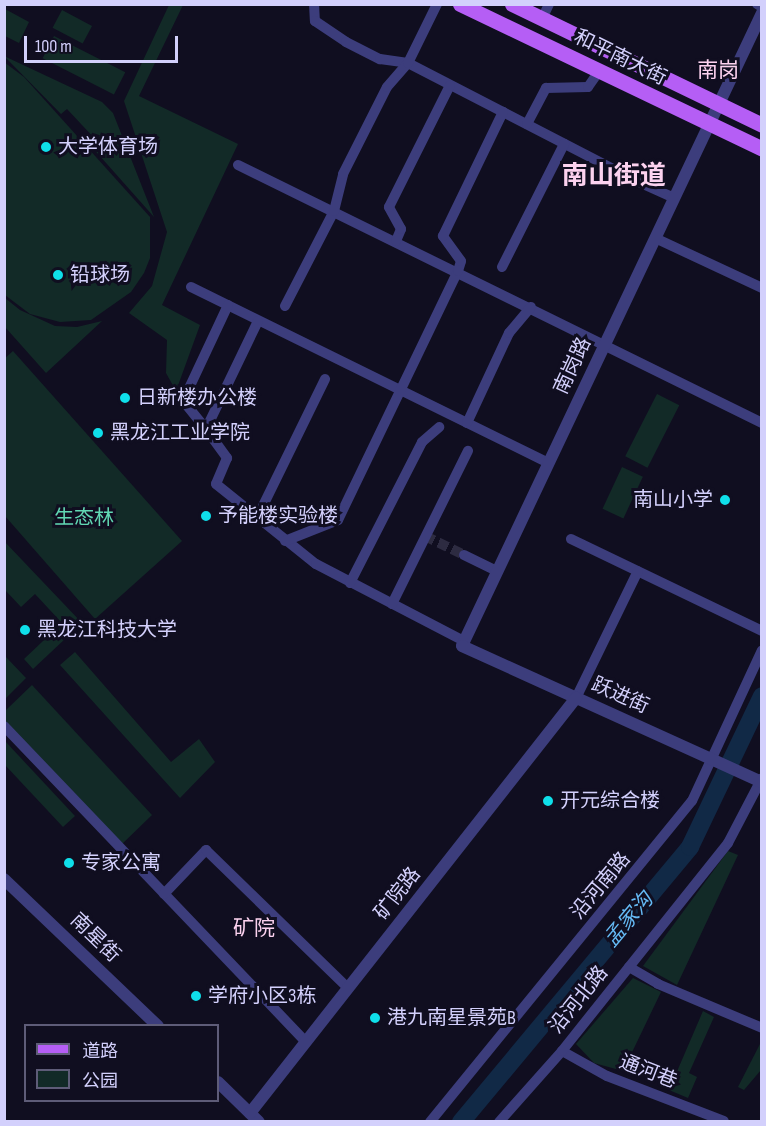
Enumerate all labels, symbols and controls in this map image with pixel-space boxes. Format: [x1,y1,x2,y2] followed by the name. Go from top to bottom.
[27,24,182,62] scale bar
[570,25,670,91] street label: 和平南大街
[35,36,72,57] text: 100 m
[697,58,739,84] district label: 南岗
[58,135,158,159] place label: 大学体育场
[39,140,53,154] marker: 大学体育场
[562,161,666,193] district label: 南山街道
[70,263,130,287] place label: 铅球场
[51,268,65,282] marker: 铅球场
[549,334,597,398] street label: 南岗路
[137,386,257,410] place label: 日新楼办公楼
[118,391,132,405] marker: 日新楼办公楼
[110,421,250,445] place label: 黑龙江工业学院
[91,426,105,440] marker: 黑龙江工业学院
[633,488,713,512] place label: 南山小学
[718,493,732,507] marker: 南山小学
[218,504,338,528] place label: 予能楼实验楼
[54,506,114,530] park label: 生态林
[199,509,213,523] marker: 予能楼实验楼
[37,618,177,642] place label: 黑龙江科技大学
[18,623,32,637] marker: 黑龙江科技大学
[588,673,652,719] street label: 跃进街
[560,789,660,813] place label: 开元综合楼
[541,794,555,808] marker: 开元综合楼
[566,848,636,924] street label: 沿河南路
[81,851,161,875] place label: 专家公寓
[62,856,76,870] marker: 专家公寓
[370,863,426,925] street label: 矿院路
[599,888,659,952] water label: 孟家沟
[65,909,125,967] street label: 南星街
[233,916,275,942] district label: 矿院
[545,961,613,1039] street label: 沿河北路
[208,984,316,1008] place label: 学府小区3栋
[189,989,203,1003] marker: 学府小区3栋
[387,1006,516,1030] place label: 港九南星景苑B
[368,1011,382,1025] marker: 港九南星景苑B
[24,1024,219,1102] legend
[82,1041,118,1062] text: 道路
[616,1050,680,1094] street label: 通河巷
[82,1071,118,1092] text: 公园

